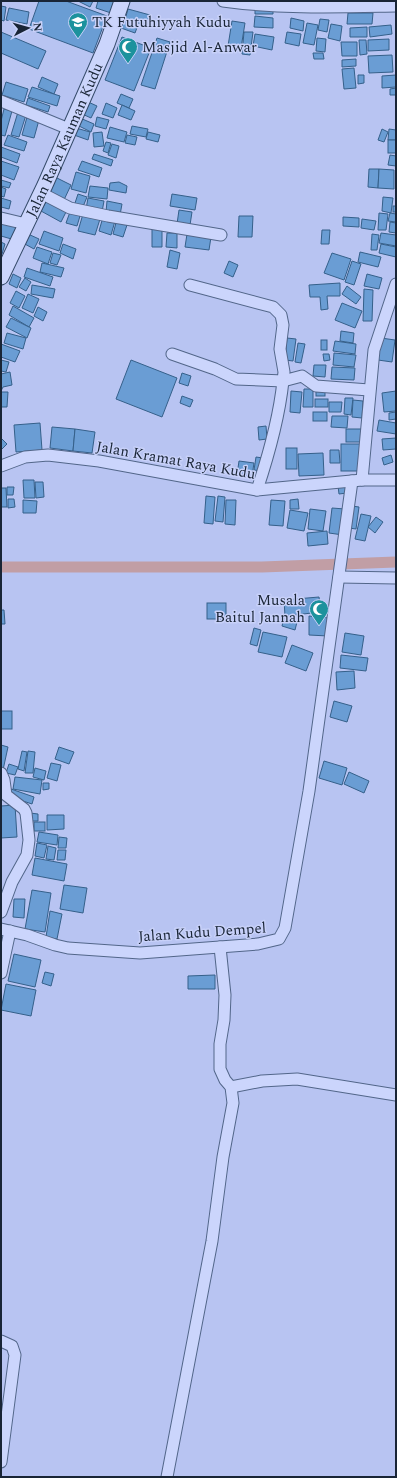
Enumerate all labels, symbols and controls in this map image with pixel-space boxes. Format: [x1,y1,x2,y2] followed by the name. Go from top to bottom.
[8,8,48,48] north arrow
[67,11,89,39] school or university icon: TK Futuhiyyah Kudu
[92,11,231,34] place label: TK Futuhiyyah Kudu
[29,22,46,32] text: N
[117,36,139,64] mosque icon: Masjid Al-Anwar
[142,36,257,59] place label: Masjid Al-Anwar
[20,59,109,221] street label: Jalan Raya Kauman Kudu
[94,435,257,486] street label: Jalan Kramat Raya Kudu
[215,589,306,629] place label: Musala Baitul Jannah
[308,598,330,626] mosque icon: Musala Baitul Jannah
[137,917,267,948] street label: Jalan Kudu Dempel

